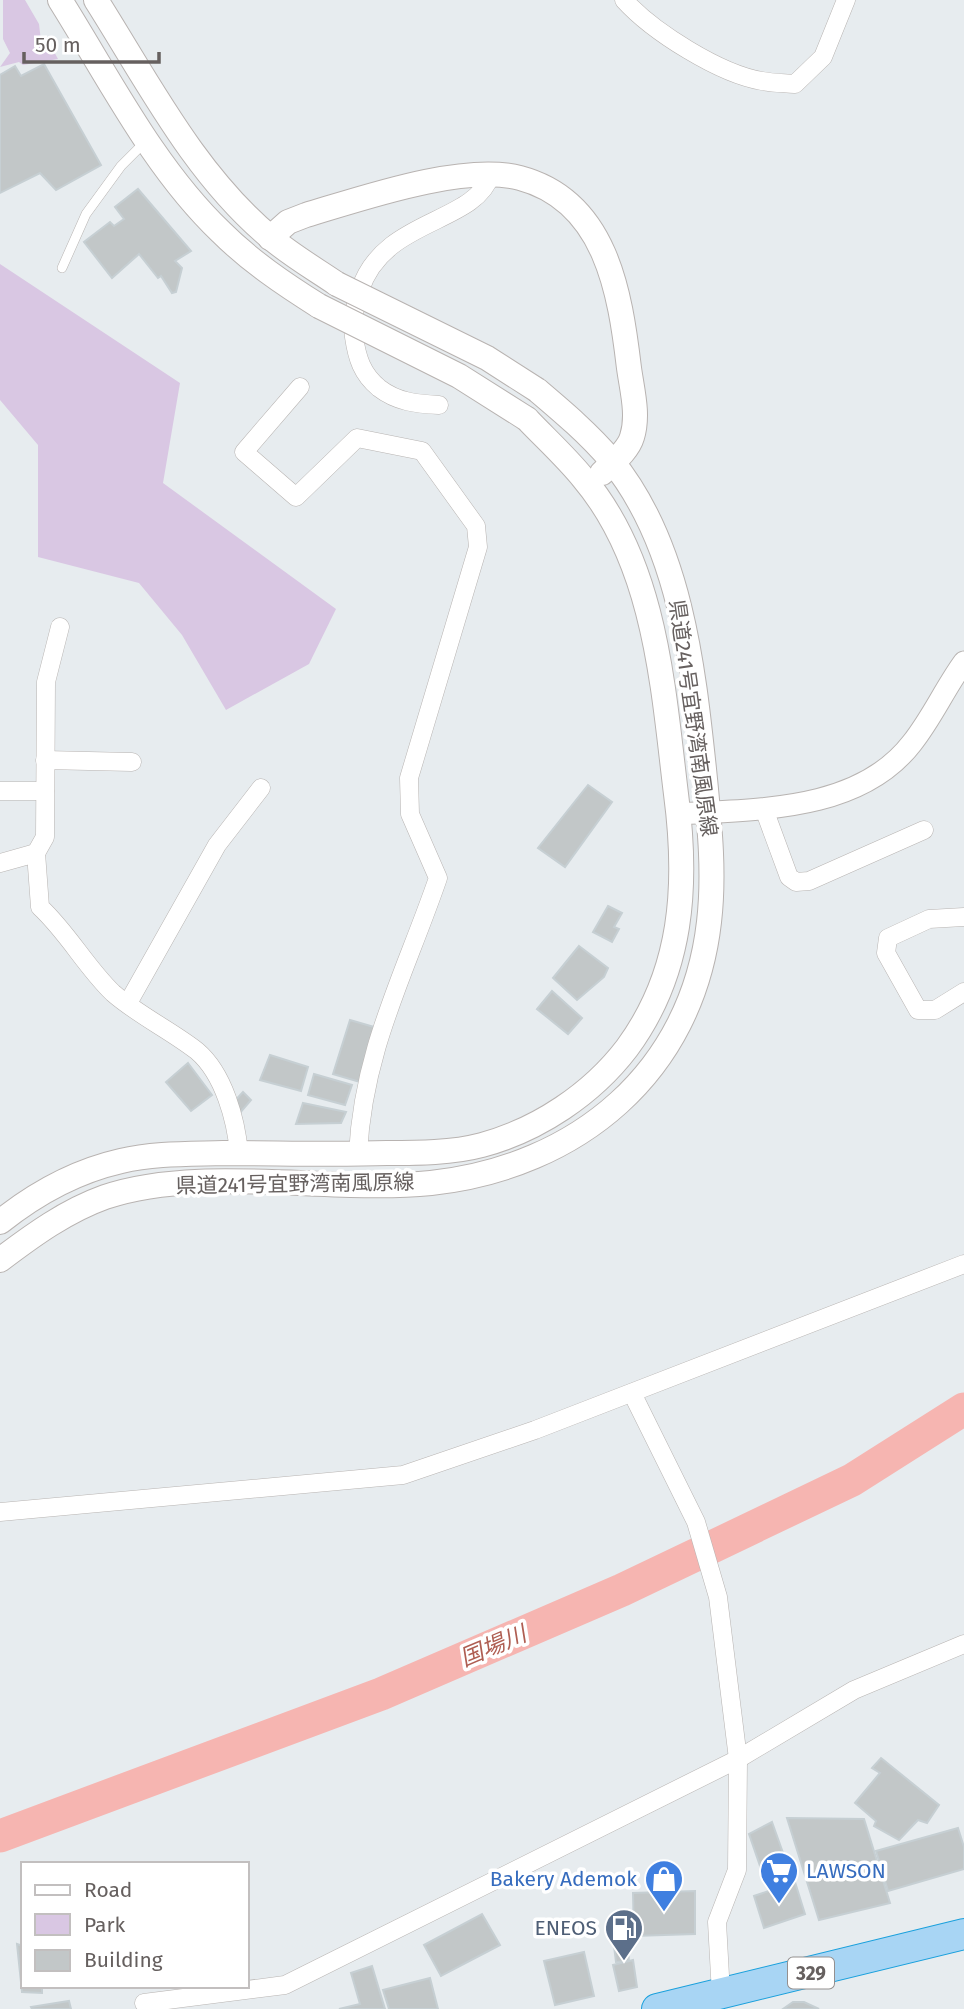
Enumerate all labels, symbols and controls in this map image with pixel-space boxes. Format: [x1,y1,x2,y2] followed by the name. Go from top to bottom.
[24,21,159,65] scale bar
[35,32,81,58] text: 50 m
[664,598,722,838] street label: 県道241号宜野湾南風原線
[175,1169,415,1199] street label: 県道241号宜野湾南風原線
[456,1618,533,1672] water label: 国場川
[758,1850,800,1905] supermarket icon: LAWSON
[643,1858,685,1913] shop icon: Bakery Ademok
[806,1858,886,1884] place label: LAWSON
[21,1862,248,1988] legend
[490,1866,637,1892] place label: Bakery Ademok
[84,1877,132,1903] text: Road
[603,1907,645,1962] fuel station icon: ENEOS
[84,1912,126,1938] text: Park
[534,1915,597,1941] place label: ENEOS
[84,1947,163,1973] text: Building
[788,1957,834,1988] road number: 329

